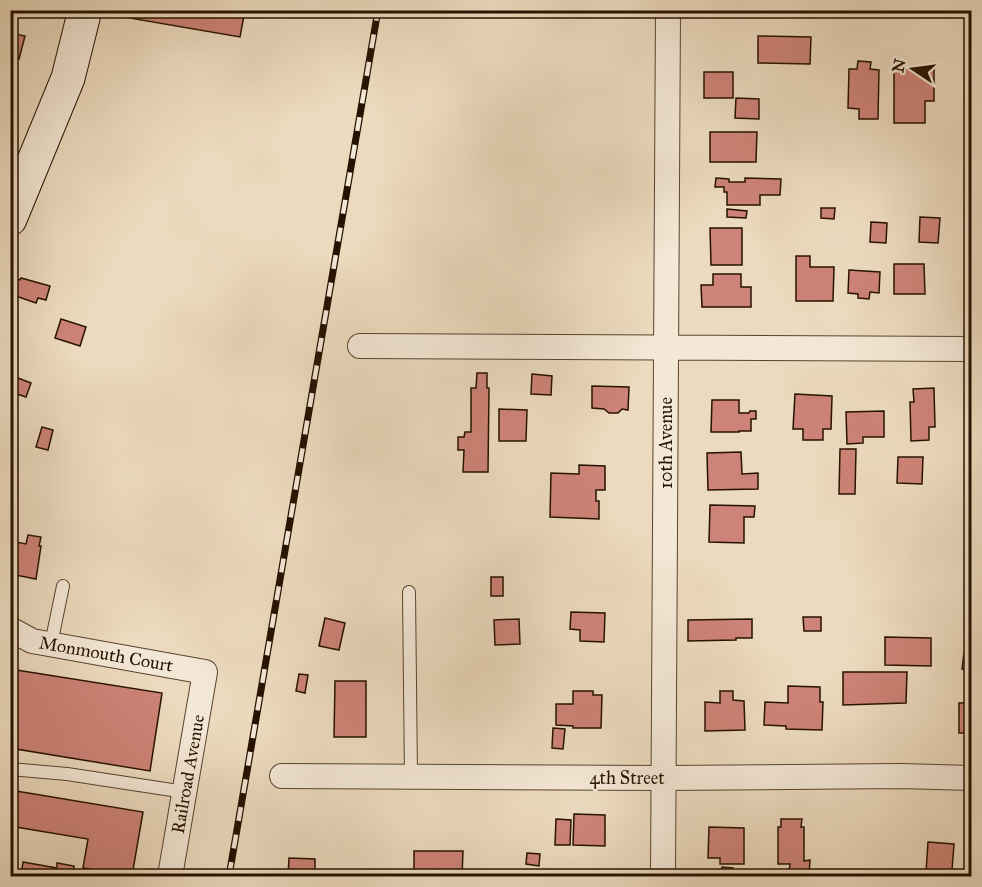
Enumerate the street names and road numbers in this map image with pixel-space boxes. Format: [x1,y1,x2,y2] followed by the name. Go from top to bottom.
[655,397,677,489] street label: 10th Avenue
[37,631,175,677] street label: Monmouth Court
[167,713,209,835] street label: Railroad Avenue
[590,767,665,789] street label: 4th Street

